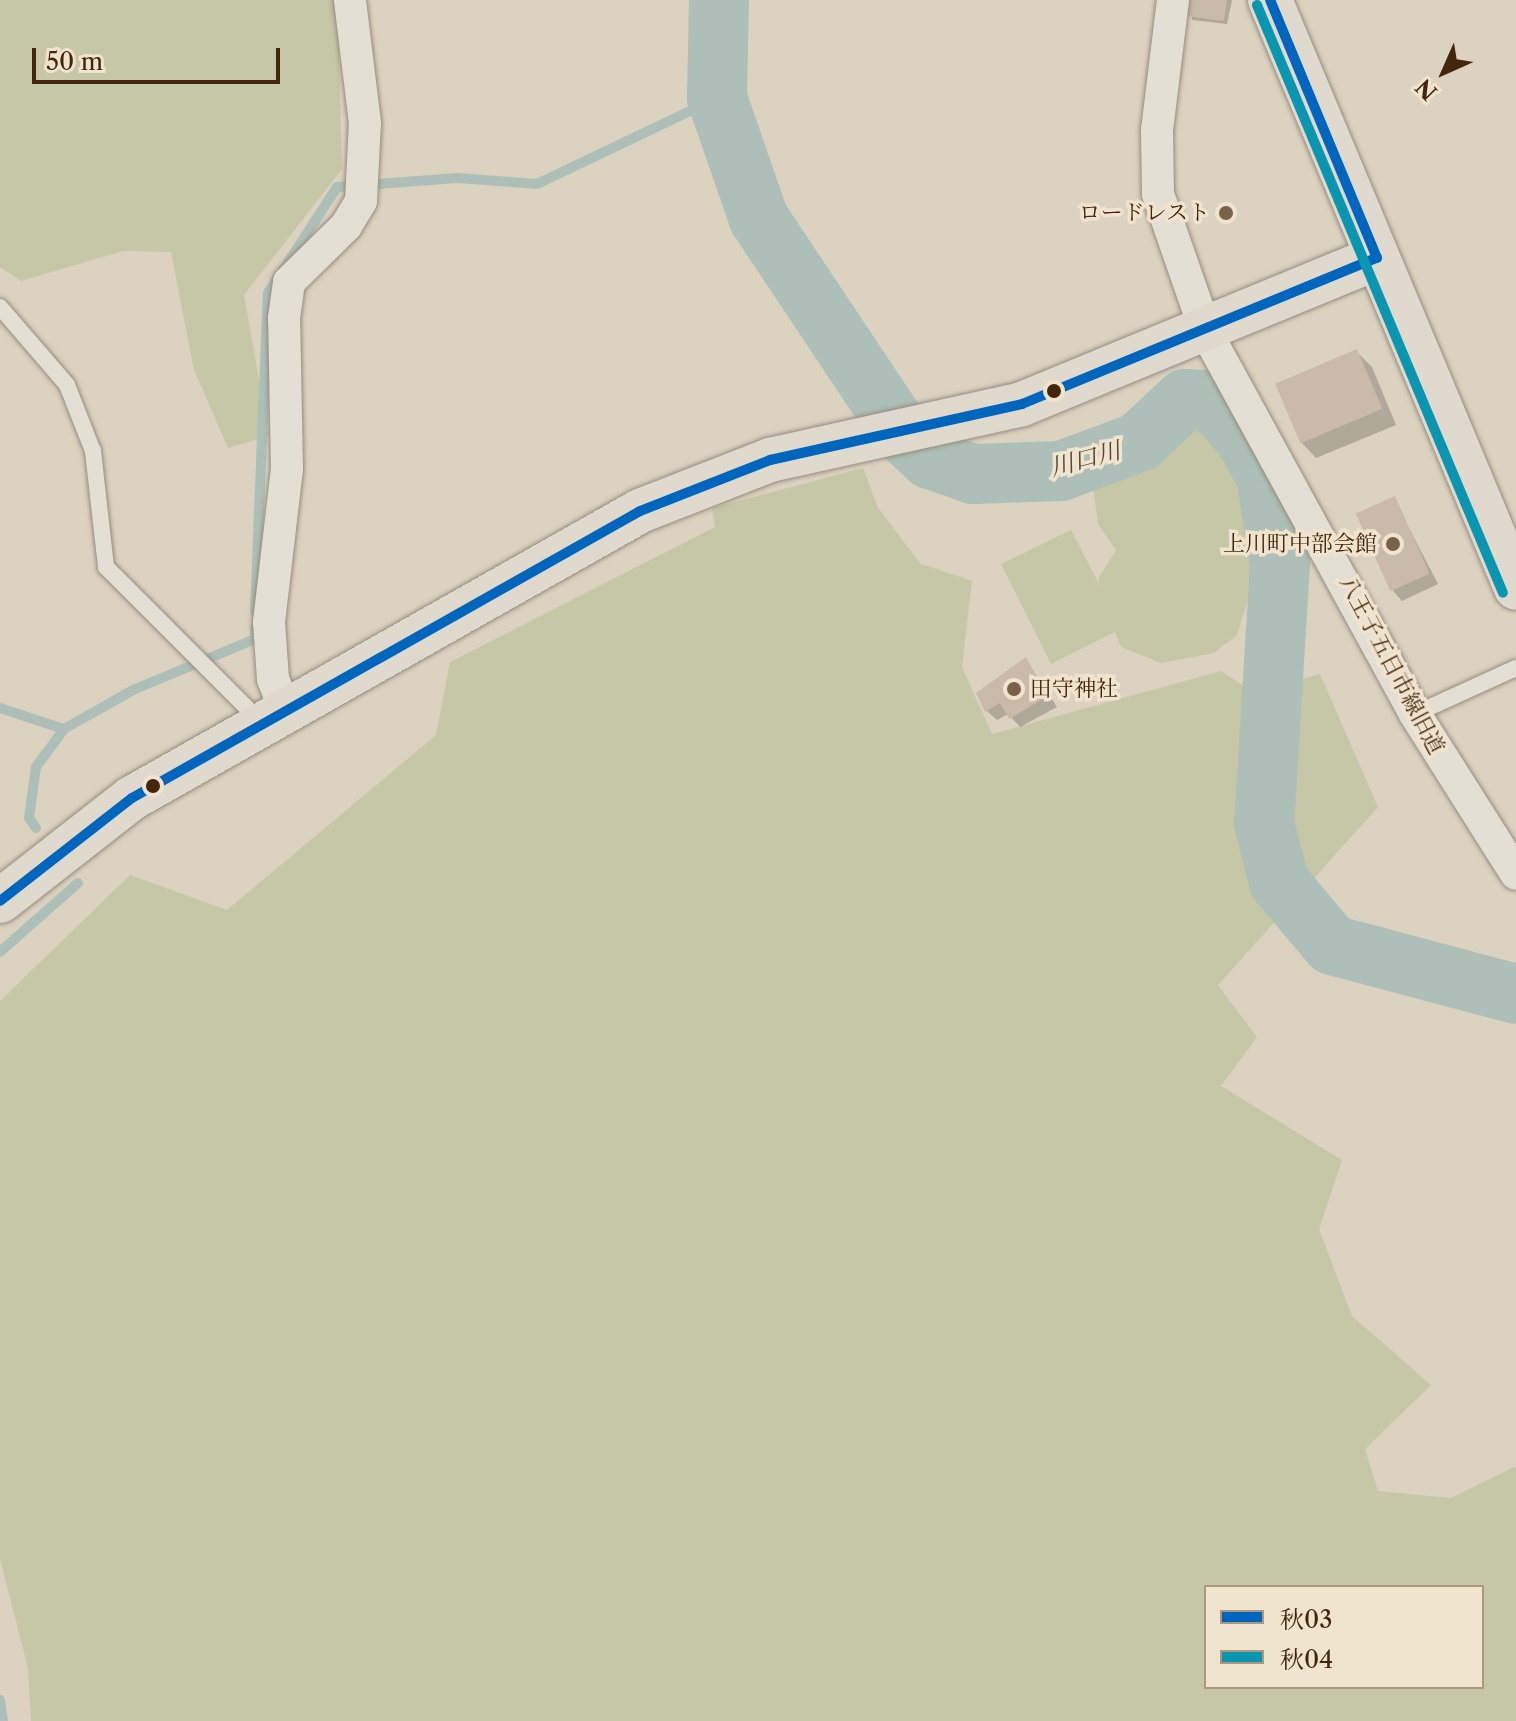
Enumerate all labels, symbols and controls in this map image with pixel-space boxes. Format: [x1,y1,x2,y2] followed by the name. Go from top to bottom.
[36,32,284,82] scale bar
[1404,32,1484,112] north arrow
[46,47,103,76] text: 50 m
[1410,73,1443,106] text: N
[1078,200,1210,226] place label: ロードレスト
[1217,204,1235,222] marker: ロードレスト
[1046,383,1062,399] unlabelled marker
[1046,436,1124,482] water label: 川口川
[1223,531,1377,557] place label: 上川町中部会館
[1384,535,1402,553] marker: 上川町中部会館
[1334,571,1450,759] street label: 八王子五日市線旧道
[1030,676,1118,702] place label: 田守神社
[1005,680,1023,698] marker: 田守神社
[145,778,161,794] unlabelled marker
[1204,1585,1484,1689] legend
[1280,1605,1332,1634] text: 秋03
[1280,1645,1333,1674] text: 秋04

